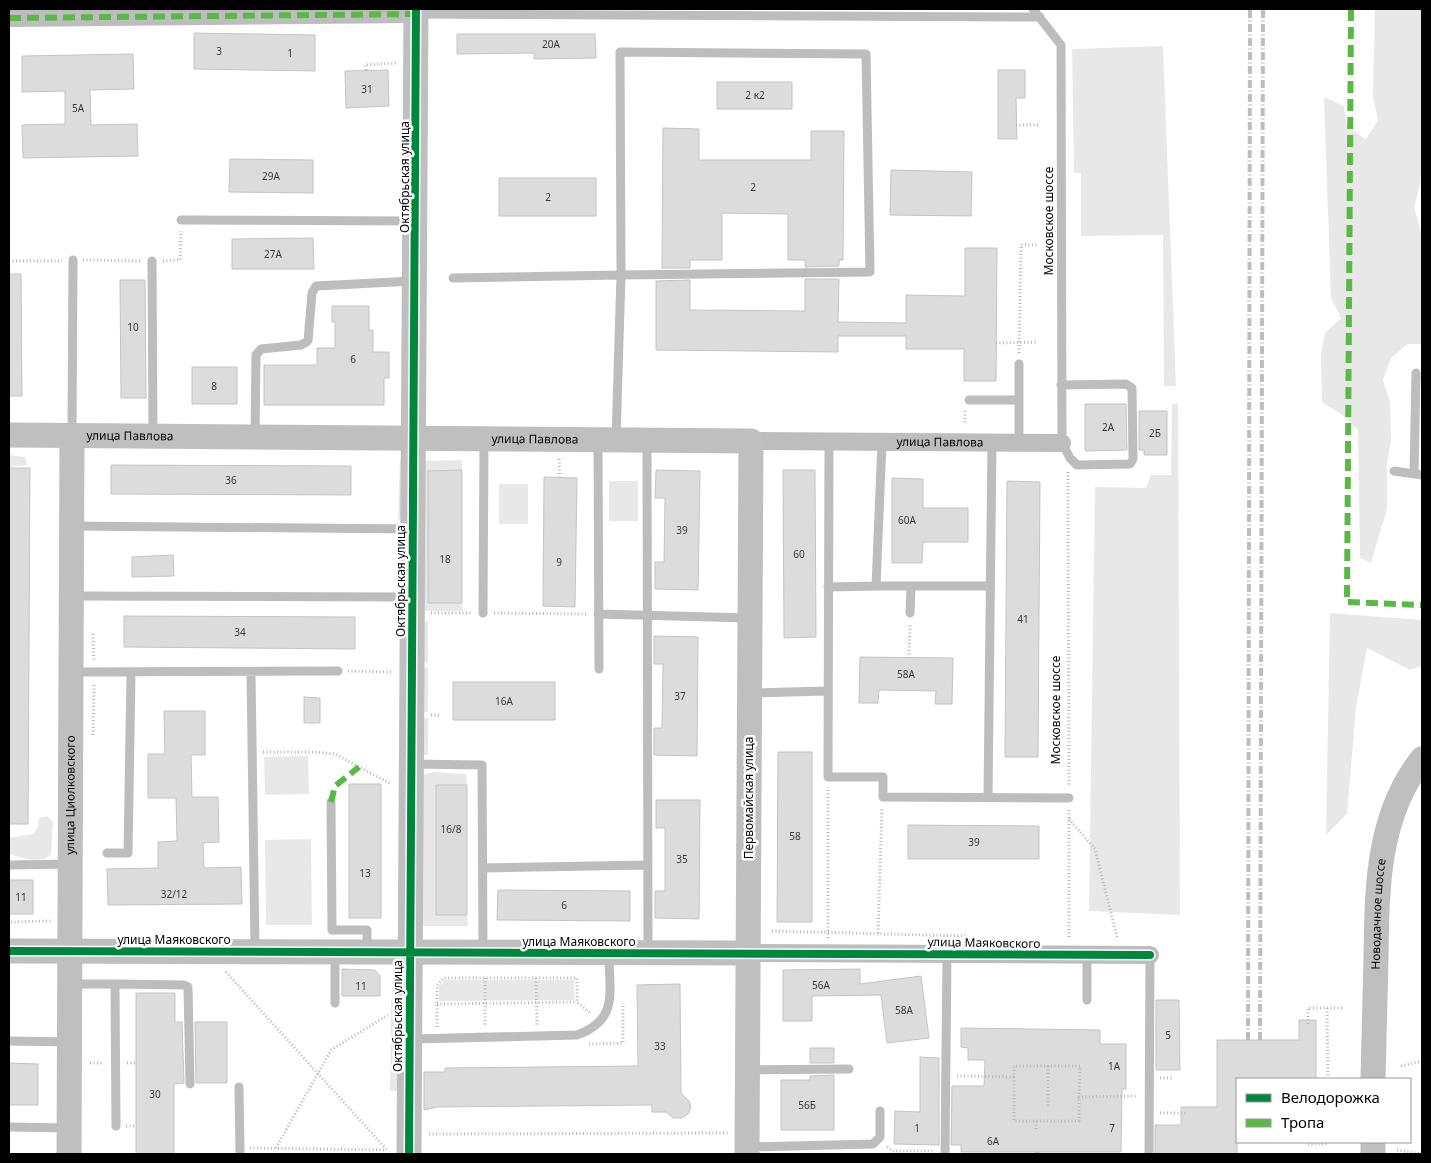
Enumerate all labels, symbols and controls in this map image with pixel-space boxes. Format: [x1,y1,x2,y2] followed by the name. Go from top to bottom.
[542,37,561,51] house number: 20А
[216,44,222,58] house number: 3
[287,46,293,60] house number: 1
[361,82,373,96] house number: 31
[745,88,765,102] house number: 2 к2
[72,101,85,115] house number: 5А
[396,121,413,233] street label: Октябрьская улица
[1040,166,1057,275] street label: Московское шоссе
[262,169,281,183] house number: 29А
[750,180,756,194] house number: 2
[545,190,551,204] house number: 2
[264,247,283,261] house number: 27А
[127,320,139,334] house number: 10
[350,352,356,366] house number: 6
[211,379,217,393] house number: 8
[1102,420,1115,434] house number: 2А
[1149,426,1161,440] house number: 2Б
[86,427,174,444] street label: улица Павлова
[491,430,579,448] street label: улица Павлова
[896,433,984,450] street label: улица Павлова
[225,473,237,487] house number: 36
[898,513,917,527] house number: 60А
[676,523,688,537] house number: 39
[392,525,409,637] street label: Октябрьская улица
[793,547,805,561] house number: 60
[439,552,451,566] house number: 18
[556,555,562,569] house number: 9
[1017,612,1029,626] house number: 41
[234,625,246,639] house number: 34
[1047,655,1064,764] street label: Московское шоссе
[897,667,916,681] house number: 58А
[674,689,686,703] house number: 37
[495,694,514,708] house number: 16А
[61,735,79,855] street label: улица Циолковского
[740,737,757,859] street label: Первомайская улица
[441,822,462,836] house number: 16/8
[789,829,801,843] house number: 58
[968,835,980,849] house number: 39
[676,852,688,866] house number: 35
[1367,857,1390,970] street label: Новодачное шоссе
[359,866,371,880] house number: 13
[161,887,188,901] house number: 32/12
[15,890,27,904] house number: 11
[561,898,567,912] house number: 6
[117,931,231,948] street label: улица Маяковского
[522,933,636,950] street label: улица Маяковского
[927,933,1041,952] street label: улица Маяковского
[389,960,406,1072] street label: Октябрьская улица
[812,978,831,992] house number: 56А
[355,979,367,993] house number: 11
[895,1003,914,1017] house number: 58А
[1165,1028,1171,1042] house number: 5
[654,1039,666,1053] house number: 33
[1108,1059,1121,1073] house number: 1А
[1236,1078,1411,1143] legend
[149,1087,161,1101] house number: 30
[1281,1087,1380,1107] text: Велодорожка
[798,1098,816,1112] house number: 56Б
[1281,1112,1324,1132] text: Тропа
[914,1121,920,1135] house number: 1
[1109,1121,1115,1135] house number: 7
[987,1134,1000,1148] house number: 6А

